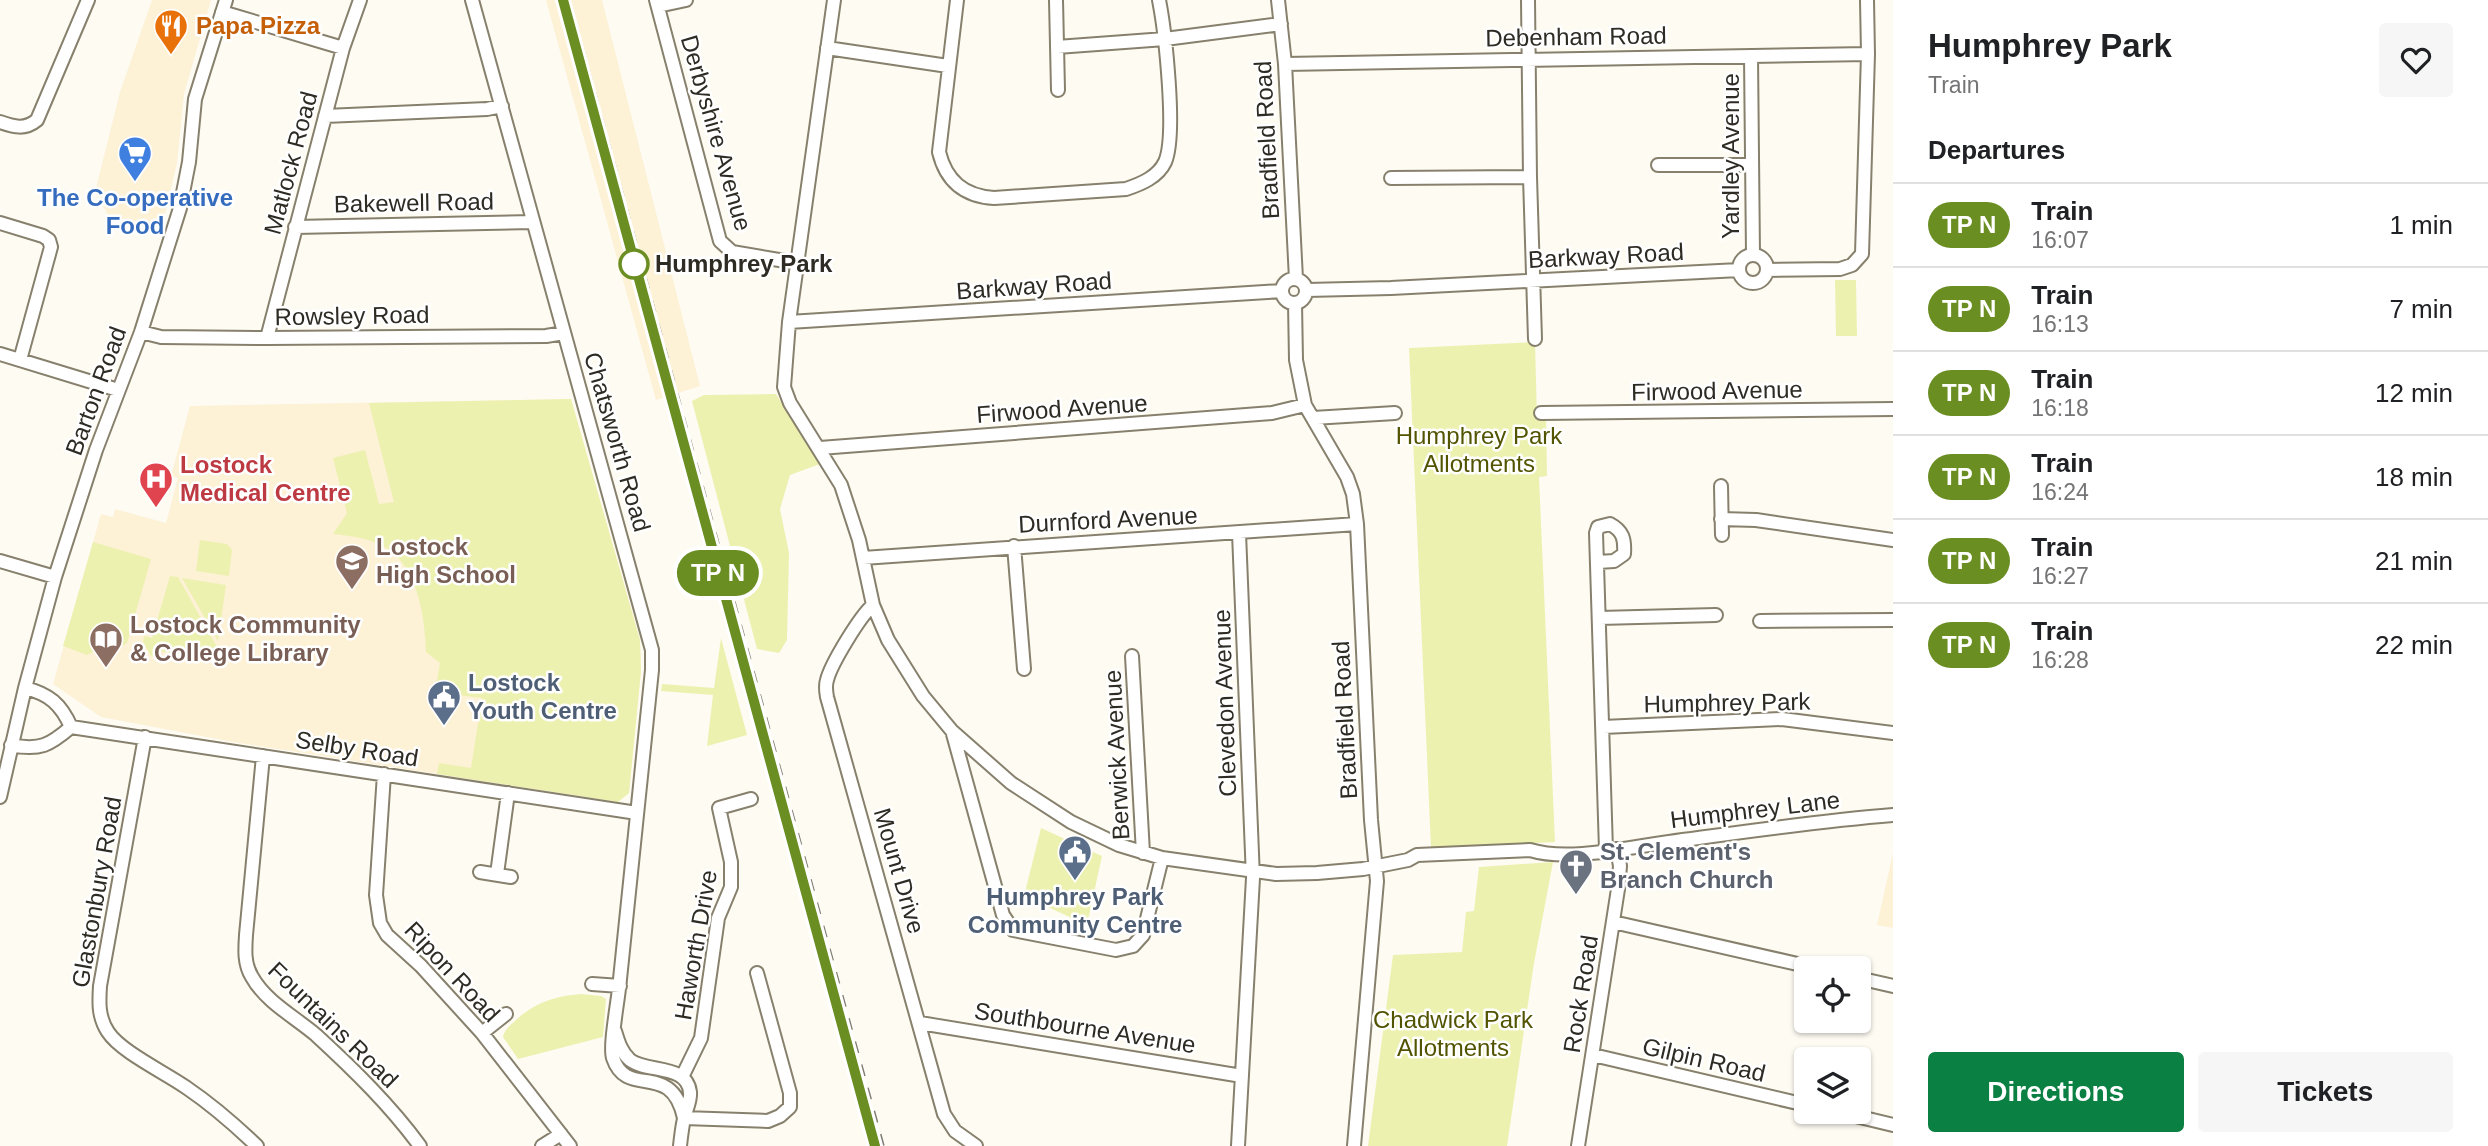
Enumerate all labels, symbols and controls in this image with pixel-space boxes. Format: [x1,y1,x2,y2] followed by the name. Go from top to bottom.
[152,7,190,56] restaurant icon: Papa Pizza
[196,12,321,39] place label: Papa Pizza
[1485,21,1667,52] street label: Debenham Road
[2379,23,2453,97] button: heart
[1928,27,2172,64] text: Humphrey Park
[676,32,757,234] street label: Derbyshire Avenue
[1249,60,1284,220] street label: Bradfield Road
[1928,72,1980,98] text: Train
[1717,73,1744,239] street label: Yardley Avenue
[258,89,323,237] street label: Matlock Road
[116,134,154,183] supermarket icon: The Co-operative Food
[1928,135,2065,165] text: Departures
[37,184,233,239] place label: The Co-operative Food
[334,188,494,217] street label: Bakewell Road
[2031,196,2093,226] text: Train
[2389,210,2453,240] text: 1 min
[1942,211,1996,238] text: TP N
[2031,227,2089,253] text: 16:07
[1527,238,1685,273] street label: Barkway Road
[619,249,649,279] marker: Humphrey Park
[655,250,833,277] place label: Humphrey Park
[955,267,1113,304] street label: Barkway Road
[2031,280,2093,310] text: Train
[2389,294,2453,324] text: 7 min
[1942,295,1996,322] text: TP N
[274,301,430,330] street label: Rowsley Road
[2031,311,2089,337] text: 16:13
[60,323,131,459] street label: Barton Road
[579,349,656,535] street label: Chatsworth Road
[2031,364,2093,394] text: Train
[1631,376,1803,405] street label: Firwood Avenue
[2375,378,2453,408] text: 12 min
[1942,379,1996,406] text: TP N
[975,389,1149,428] street label: Firwood Avenue
[2031,395,2089,421] text: 16:18
[1396,422,1563,477] park label: Humphrey Park Allotments
[2031,448,2093,478] text: Train
[180,451,351,506] place label: Lostock Medical Centre
[137,460,175,509] hospital icon: Lostock Medical Centre
[2375,462,2453,492] text: 18 min
[1942,463,1996,490] text: TP N
[2031,479,2089,505] text: 16:24
[1018,501,1198,538] street label: Durnford Avenue
[2031,532,2093,562] text: Train
[376,533,516,588] place label: Lostock High School
[333,542,371,591] school or university icon: Lostock High School
[2375,546,2453,576] text: 21 min
[1942,547,1996,574] text: TP N
[669,550,767,596] line badge: TP N
[691,559,745,586] text: TP N
[2031,563,2089,589] text: 16:27
[1208,609,1241,797] street label: Clevedon Avenue
[130,611,361,666] place label: Lostock Community & College Library
[2031,616,2093,646] text: Train
[87,620,125,669] library icon: Lostock Community & College Library
[2375,630,2453,660] text: 22 min
[1942,631,1996,658] text: TP N
[1327,640,1362,800] street label: Bradfield Road
[2031,647,2089,673] text: 16:28
[468,669,617,724] place label: Lostock Youth Centre
[1099,669,1134,841] street label: Berwick Avenue
[425,678,463,727] public building icon: Lostock Youth Centre
[1643,688,1812,717] street label: Humphrey Park
[294,725,420,772] street label: Selby Road
[1669,786,1841,833] street label: Humphrey Lane
[66,794,127,990] street label: Glastonbury Road
[869,805,930,937] street label: Mount Drive
[1056,833,1094,882] public building icon: Humphrey Park Community Centre
[1600,838,1773,893] place label: St. Clement's Branch Church
[1557,847,1595,896] church icon: St. Clement's Branch Church
[669,868,722,1022] street label: Haworth Drive
[968,883,1182,938] place label: Humphrey Park Community Centre
[399,916,505,1027] street label: Ripon Road
[1558,933,1603,1055] street label: Rock Road
[263,956,404,1093] street label: Fountains Road
[1794,956,1871,1124] map controls
[1794,956,1871,1033] button: locate
[972,997,1198,1058] street label: Southbourne Avenue
[1373,1006,1534,1061] park label: Chadwick Park Allotments
[1640,1032,1768,1087] street label: Gilpin Road
[1794,1047,1871,1124] button: layers
[1928,1052,2184,1132] button: Directions
[2198,1052,2453,1132] button: Tickets

